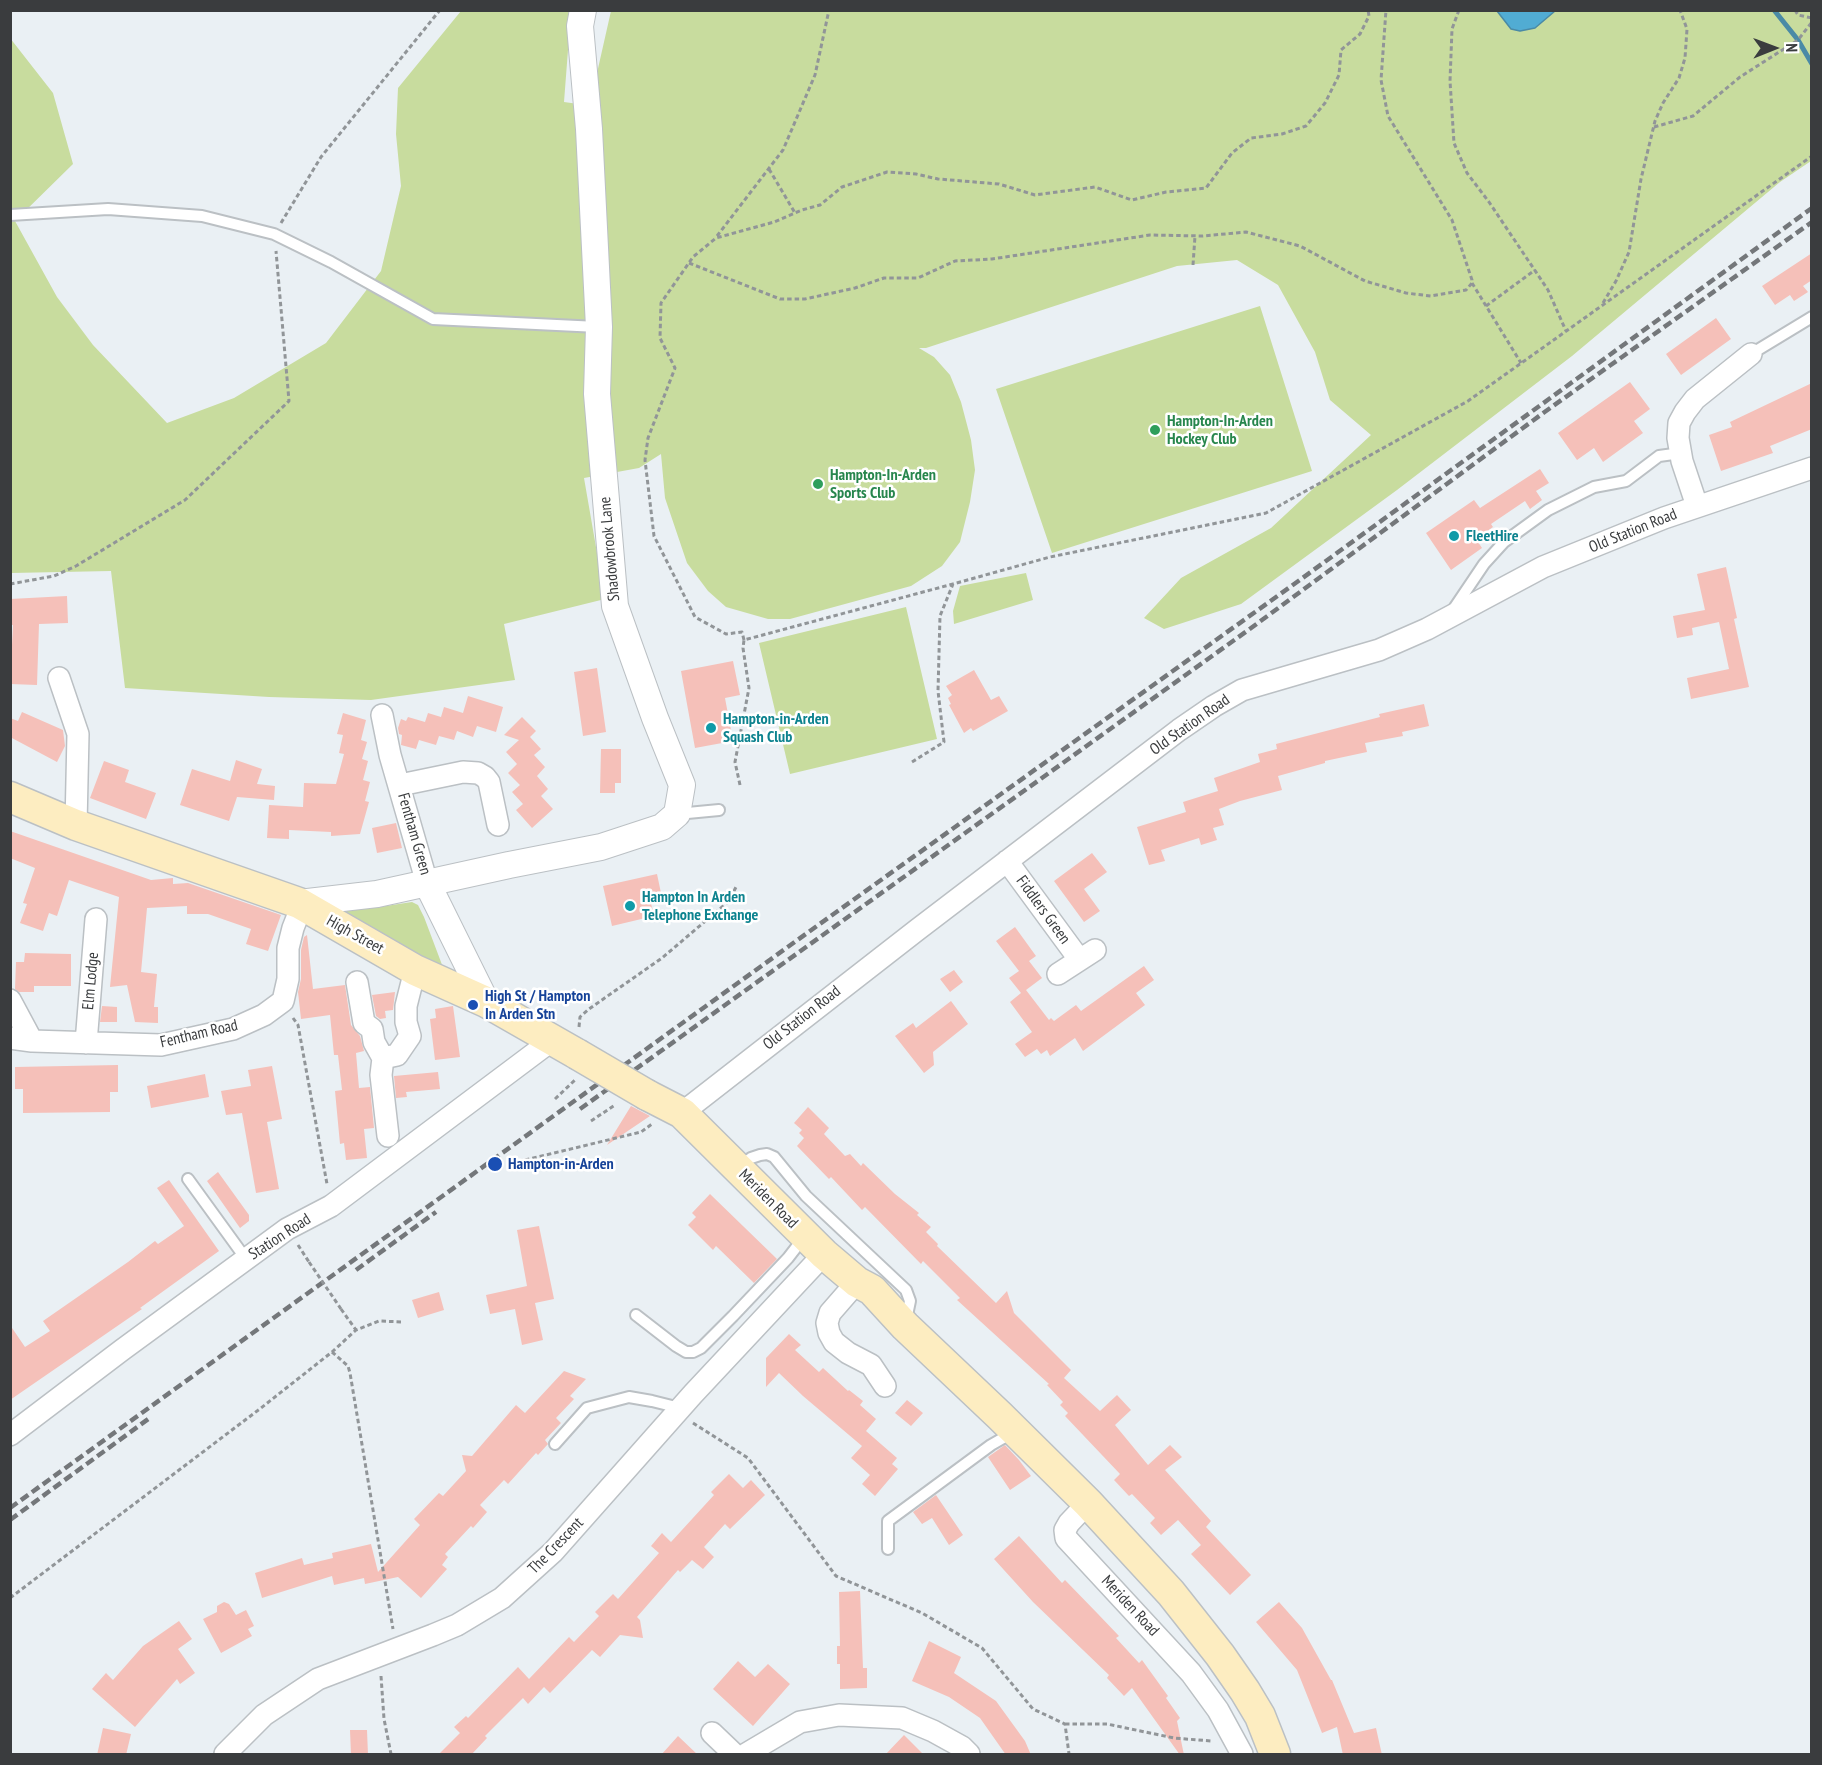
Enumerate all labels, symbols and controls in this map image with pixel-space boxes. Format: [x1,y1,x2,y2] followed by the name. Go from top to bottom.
[1744,18,1804,78] north arrow
[1782,43,1802,52] text: N
[1167,411,1273,449] place label: Hampton-In-Arden Hockey Club
[1148,423,1162,437] marker: Hampton-In-Arden Hockey Club
[830,465,936,503] place label: Hampton-In-Arden Sports Club
[811,477,825,491] marker: Hampton-In-Arden Sports Club
[596,496,624,602] street label: Shadowbrook Lane
[1586,505,1680,557] street label: Old Station Road
[1466,526,1519,546] place label: FleetHire
[1447,529,1461,543] marker: FleetHire
[1146,690,1234,760] street label: Old Station Road
[723,709,829,747] place label: Hampton-in-Arden Squash Club
[704,721,718,735] marker: Hampton-in-Arden Squash Club
[393,791,435,877] street label: Fentham Green
[1012,872,1074,948] street label: Fiddlers Green
[642,887,758,925] place label: Hampton In Arden Telephone Exchange
[623,899,637,913] marker: Hampton In Arden Telephone Exchange
[323,911,387,959] street label: High Street
[79,951,103,1011] street label: Elm Lodge
[759,982,845,1054] street label: Old Station Road
[485,986,590,1024] place label: High St / Hampton In Arden Stn
[466,998,480,1012] marker: High St / Hampton In Arden Stn
[158,1016,240,1052] street label: Fentham Road
[508,1154,614,1174] place label: Hampton-in-Arden
[486,1155,504,1173] marker: Hampton-in-Arden
[734,1165,802,1233] street label: Meriden Road
[245,1210,315,1264] street label: Station Road
[524,1514,588,1578] street label: The Crescent
[1097,1572,1163,1640] street label: Meriden Road

